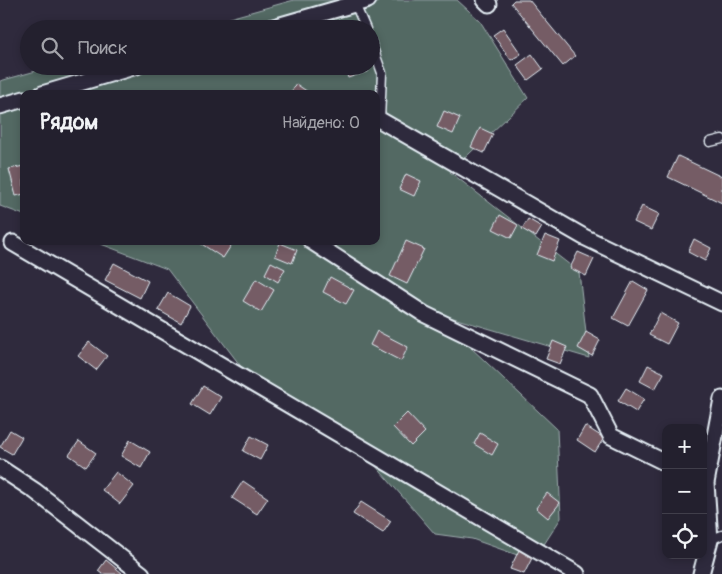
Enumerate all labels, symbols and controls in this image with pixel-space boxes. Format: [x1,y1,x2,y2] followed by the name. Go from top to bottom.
[20,20,380,75] search box
[38,34,66,62] icon: search
[78,36,128,60] text: Поиск
[40,109,98,136] text: Рядом
[282,113,360,133] text: Найдено: 0
[662,424,707,559] map controls
[662,424,707,469] button: +
[662,469,707,514] button: −
[662,514,707,559] button: locate

